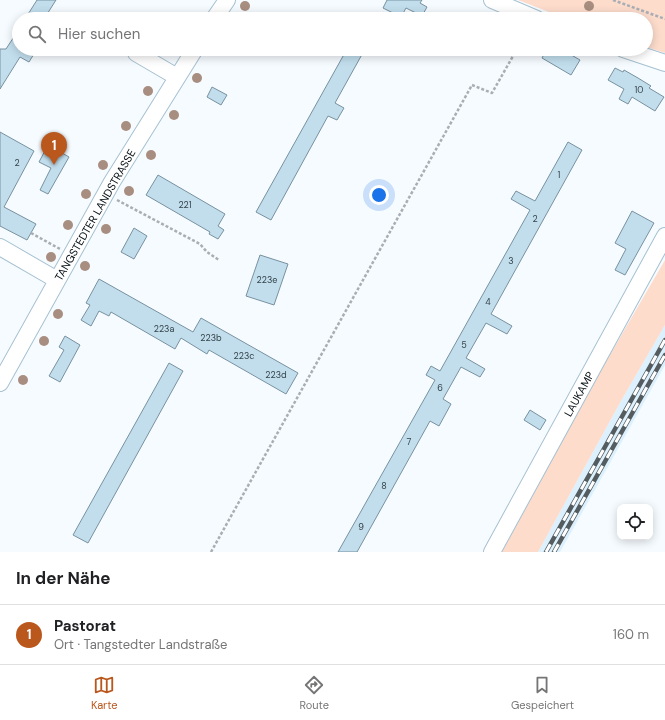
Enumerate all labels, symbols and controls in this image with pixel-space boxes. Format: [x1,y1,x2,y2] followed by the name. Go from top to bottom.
[12,12,653,56] search box
[26,23,48,45] icon: search
[58,24,140,44] text: Hier suchen
[635,84,643,96] house number: 10
[41,132,67,165] pin: 1
[52,147,138,283] street label: TANGSTEDTER LANDSTRASSE
[14,157,20,169] house number: 2
[558,169,561,181] house number: 1
[369,185,389,205] your location
[178,199,192,211] house number: 221
[532,213,538,225] house number: 2
[508,255,514,267] house number: 3
[257,274,277,286] house number: 223e
[485,296,491,308] house number: 4
[154,323,174,335] house number: 223a
[200,332,222,344] house number: 223b
[461,339,467,351] house number: 5
[234,350,254,362] house number: 223c
[265,369,287,381] house number: 223d
[561,369,597,419] street label: LAUKAMP
[437,382,443,394] house number: 6
[407,436,412,448] house number: 7
[381,480,387,492] house number: 8
[617,504,653,540] map controls
[617,504,653,540] button: locate
[358,521,364,533] house number: 9
[16,567,111,589] text: In der Nähe
[54,616,116,636] text: Pastorat
[27,626,31,643] text: 1
[613,626,649,643] text: 160 m
[54,636,227,653] text: Ort · Tangstedter Landstraße
[91,674,118,712] tab: Karte
[300,674,329,712] tab: Route
[511,674,574,712] tab: Gespeichert

